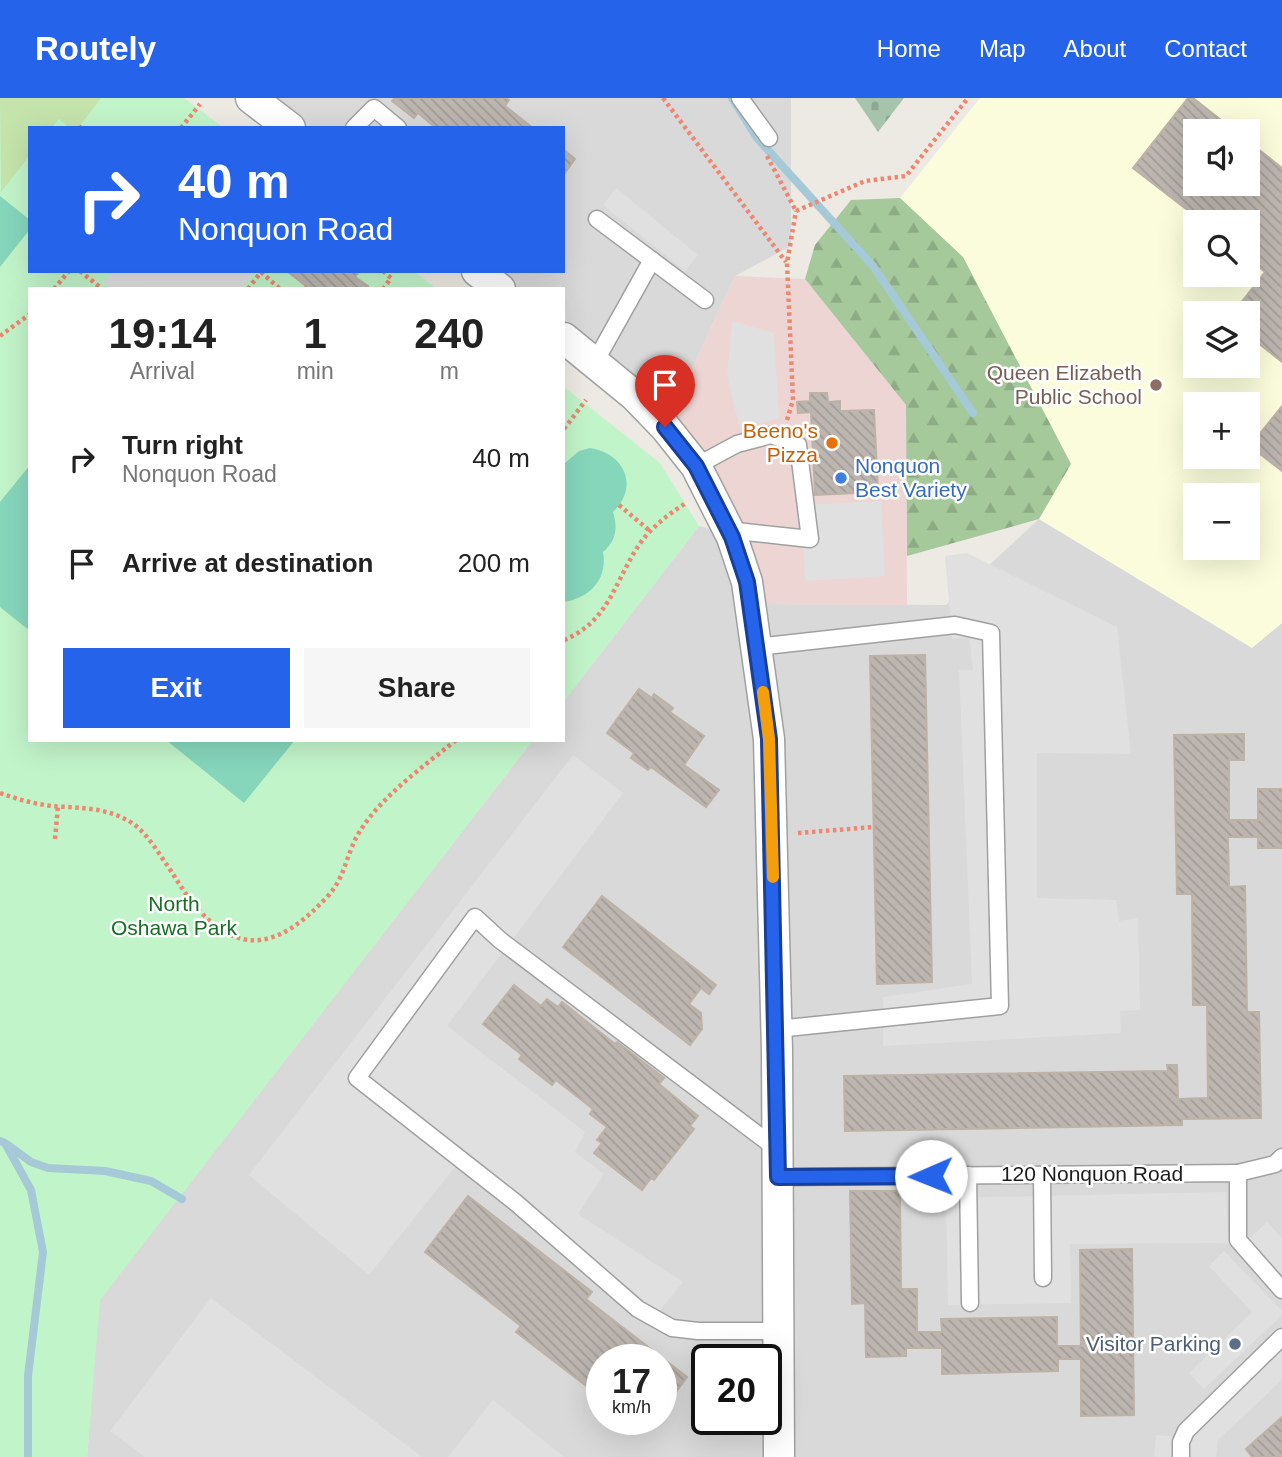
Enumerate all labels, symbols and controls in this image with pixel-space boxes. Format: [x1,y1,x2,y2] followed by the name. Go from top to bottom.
[35,30,156,67] text: Routely
[877,35,941,62] text: Home
[979,35,1026,62] text: Map
[1064,35,1126,62] text: About
[1164,35,1247,62] text: Contact
[1183,119,1260,560] map controls
[1183,119,1260,196] button: sound
[63,154,154,245] icon: right
[178,154,290,208] text: 40 m
[1183,210,1260,287] button: search
[178,211,393,247] text: Nonquon Road
[1183,301,1260,378] button: layers
[109,310,216,357] text: 19:14
[303,310,327,357] text: 1
[414,310,484,357] text: 240
[635,355,695,427] pin
[130,358,195,384] text: Arrival
[297,358,334,384] text: min
[440,358,459,384] text: m
[987,361,1142,408] place label: Queen Elizabeth Public School
[646,366,684,404] icon: arrive
[1148,377,1164,393] marker: Queen Elizabeth Public School
[1183,392,1260,469] button: +
[743,419,818,466] place label: Beeno's Pizza
[122,430,243,460] text: Turn right
[824,435,840,451] marker: Beeno's Pizza
[63,440,101,478] icon: right
[472,443,530,473] text: 40 m
[855,454,967,501] place label: Nonquon Best Variety
[122,461,277,487] text: Nonquon Road
[833,470,849,486] marker: Nonquon Best Variety
[1183,483,1260,560] button: −
[63,545,101,583] icon: arrive
[122,548,373,578] text: Arrive at destination
[458,548,530,578] text: 200 m
[63,648,290,728] button: Exit
[304,648,530,728] button: Share
[111,892,238,939] park label: North Oshawa Park
[894,1139,968,1213] position arrow
[1001,1162,1183,1185] street label: 120 Nonquon Road
[1086,1332,1221,1355] place label: Visitor Parking
[1227,1336,1243,1352] marker: Visitor Parking
[691,1344,782,1435] speed limit sign: 20
[612,1361,651,1400] text: 17
[612,1397,651,1417] text: km/h

